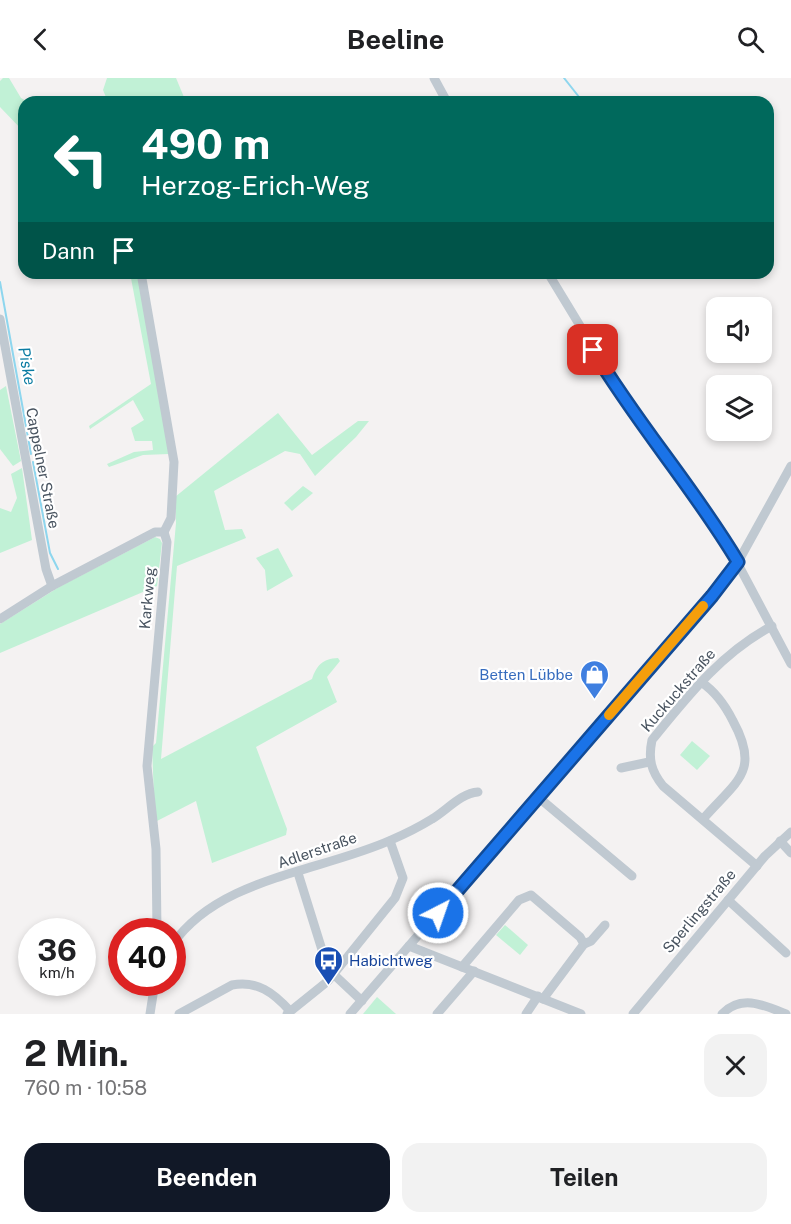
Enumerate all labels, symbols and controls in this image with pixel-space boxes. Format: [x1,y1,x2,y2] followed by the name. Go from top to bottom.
[24,23,57,56] icon: back
[347,23,444,55] text: Beeline
[734,23,767,56] icon: search
[141,119,270,168] text: 490 m
[42,120,120,198] icon: left
[141,169,370,201] text: Herzog-Erich-Weg
[107,234,140,267] icon: arrive
[42,238,95,264] text: Dann
[706,297,772,441] map controls
[706,297,772,363] button: sound
[567,324,618,375] pin
[576,333,609,366] icon: arrive
[14,345,40,387] water label: Piske
[706,375,772,441] button: layers
[23,406,63,530] street label: Cappelner Straße
[136,566,158,630] street label: Karkweg
[637,645,719,735] street label: Kuckuckstraße
[578,658,610,700] shop icon: Betten Lübbe
[479,666,573,683] place label: Betten Lübbe
[275,829,359,871] street label: Adlerstraße
[659,866,739,956] street label: Sperlingstraße
[406,881,470,945] position arrow
[108,918,186,996] speed limit sign: 40
[37,932,77,968] text: 36
[312,944,344,986] bus stop icon: Habichtweg
[349,952,433,969] place label: Habichtweg
[39,964,75,981] text: km/h
[24,1032,129,1074] text: 2 Min.
[704,1034,767,1097] button: close
[24,1076,147,1100] text: 760 m · 10:58
[24,1143,390,1212] button: Beenden
[402,1143,767,1212] button: Teilen

